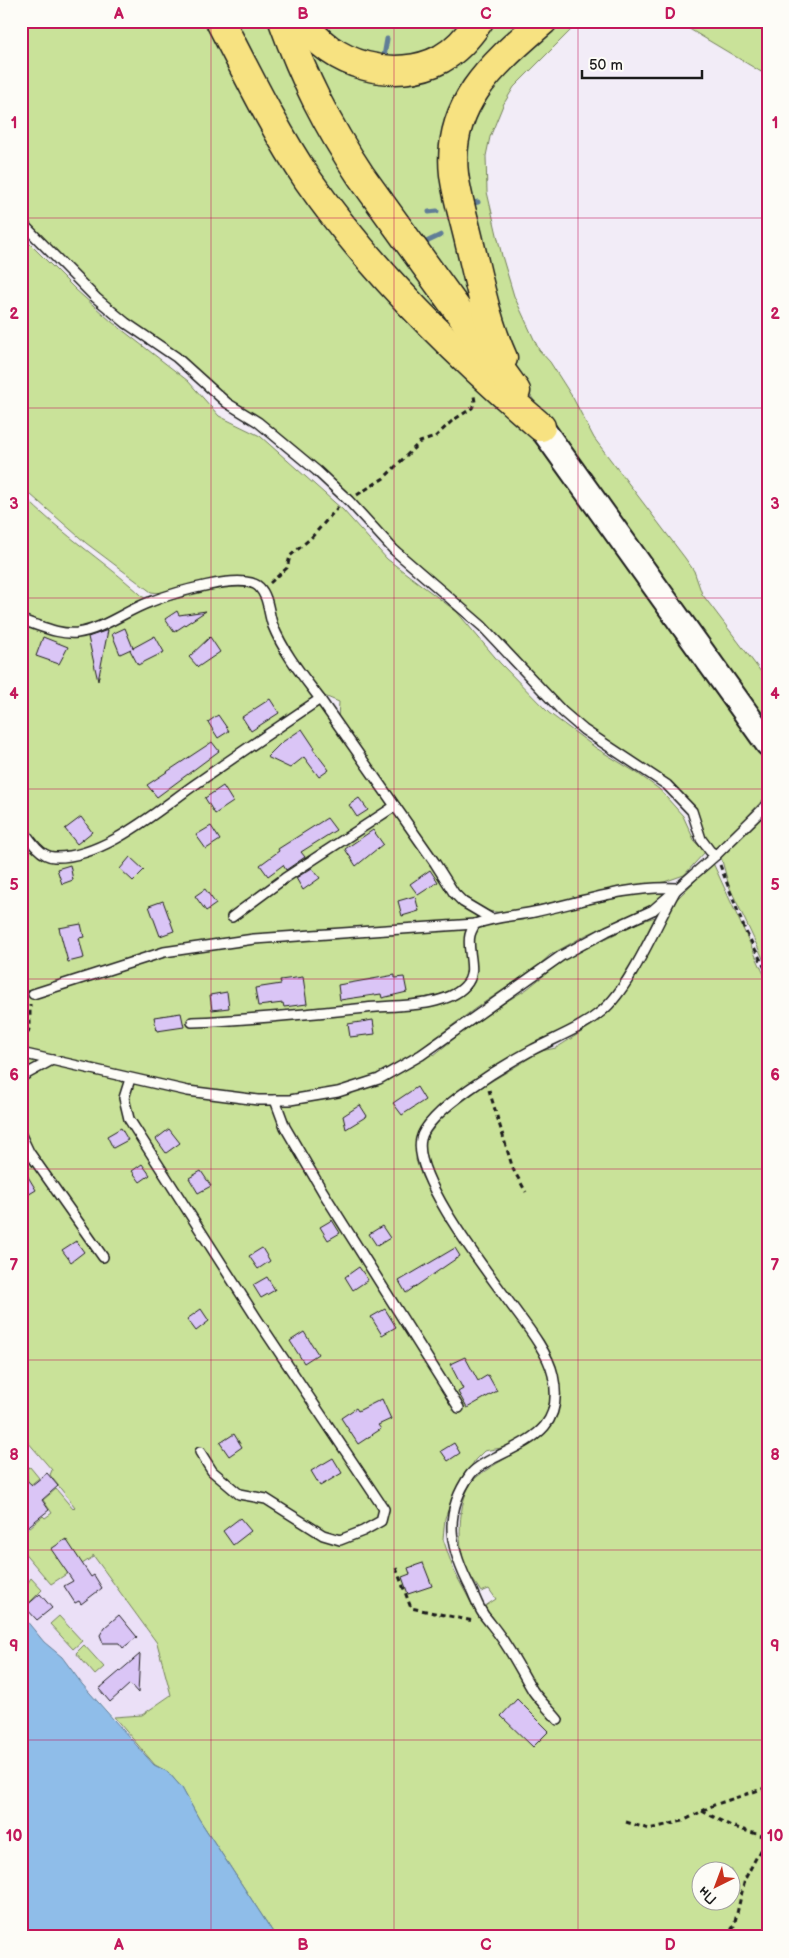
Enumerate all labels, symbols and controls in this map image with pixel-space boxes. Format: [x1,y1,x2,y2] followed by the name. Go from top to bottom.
[113,5,124,24] text: A
[297,5,309,24] text: B
[480,5,492,24] text: C
[664,5,676,24] text: D
[582,48,702,80] scale bar
[589,56,623,75] text: 50 m
[11,114,17,133] text: 1
[772,114,778,133] text: 1
[9,305,19,324] text: 2
[770,305,780,324] text: 2
[9,495,19,514] text: 3
[770,495,780,514] text: 3
[9,685,19,704] text: 4
[770,685,780,704] text: 4
[9,876,19,895] text: 5
[770,876,780,895] text: 5
[9,1066,19,1085] text: 6
[770,1066,780,1085] text: 6
[10,1256,19,1275] text: 7
[771,1256,780,1275] text: 7
[9,1446,19,1465] text: 8
[770,1446,780,1465] text: 8
[9,1637,19,1656] text: 9
[770,1637,780,1656] text: 9
[6,1827,22,1846] text: 10
[767,1827,783,1846] text: 10
[692,1860,742,1910] north arrow
[695,1883,720,1908] text: Пн
[113,1936,124,1955] text: A
[297,1936,309,1955] text: B
[480,1936,492,1955] text: C
[664,1936,676,1955] text: D

